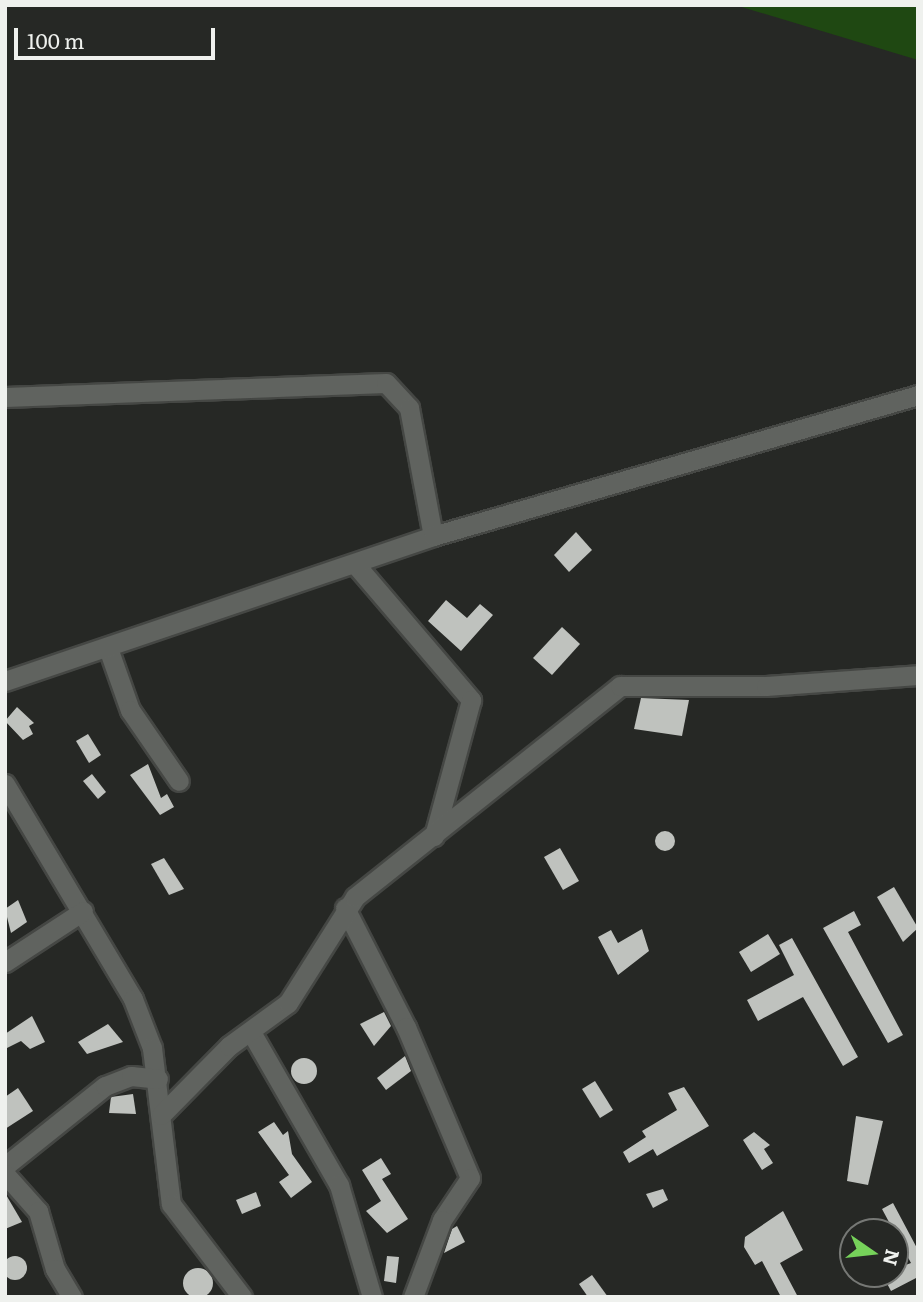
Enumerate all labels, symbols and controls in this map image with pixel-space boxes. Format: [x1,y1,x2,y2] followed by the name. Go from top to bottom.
[18,14,219,58] scale bar
[27,24,84,55] text: 100 m
[839,1218,909,1288] north arrow
[877,1246,908,1269] text: N

